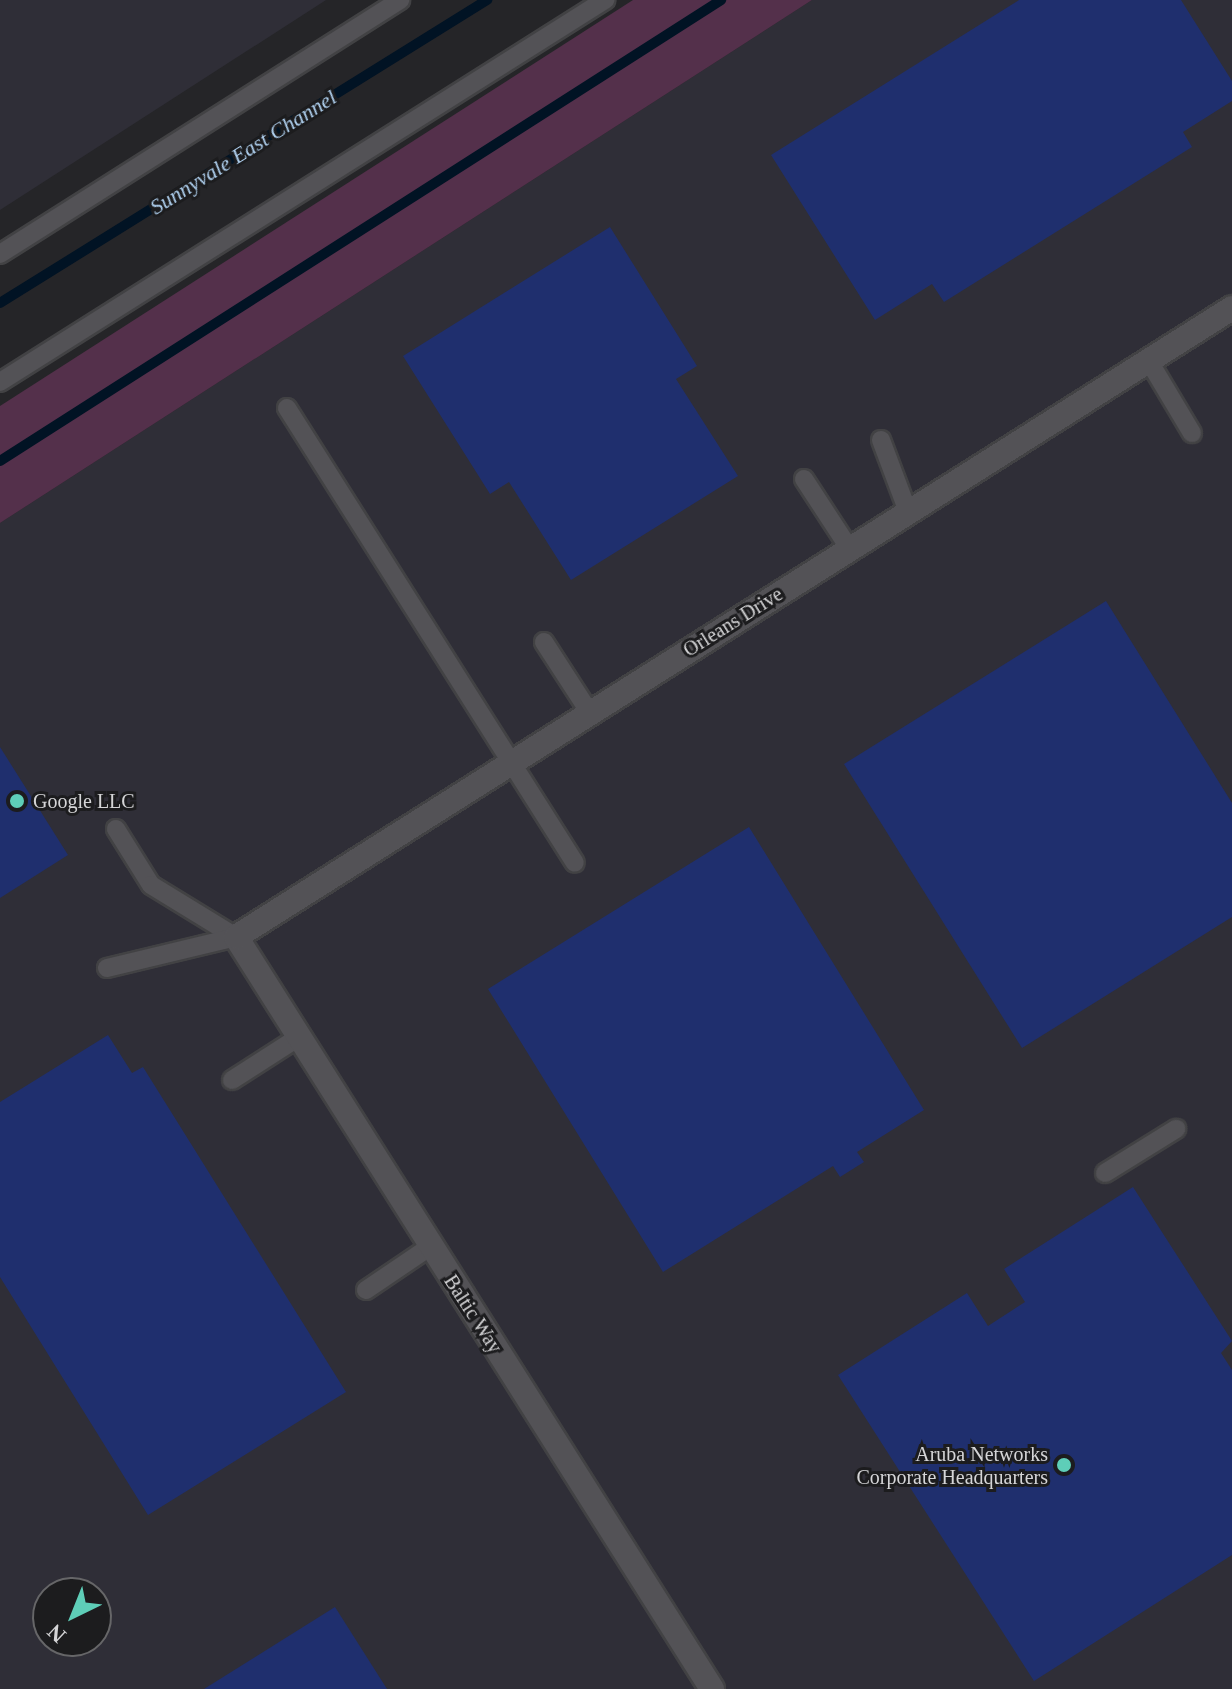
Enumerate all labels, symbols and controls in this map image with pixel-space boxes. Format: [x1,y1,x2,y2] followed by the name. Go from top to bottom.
[145,84,341,220] water label: Sunnyvale East Channel
[679,582,787,662] street label: Orleans Drive
[33,789,135,813] place label: Google LLC
[8,792,26,810] marker: Google LLC
[439,1270,507,1358] street label: Baltic Way
[856,1442,1048,1489] place label: Aruba Networks Corporate Headquarters
[1055,1456,1073,1474] marker: Aruba Networks Corporate Headquarters
[32,1577,112,1657] north arrow
[42,1619,71,1648] text: N

